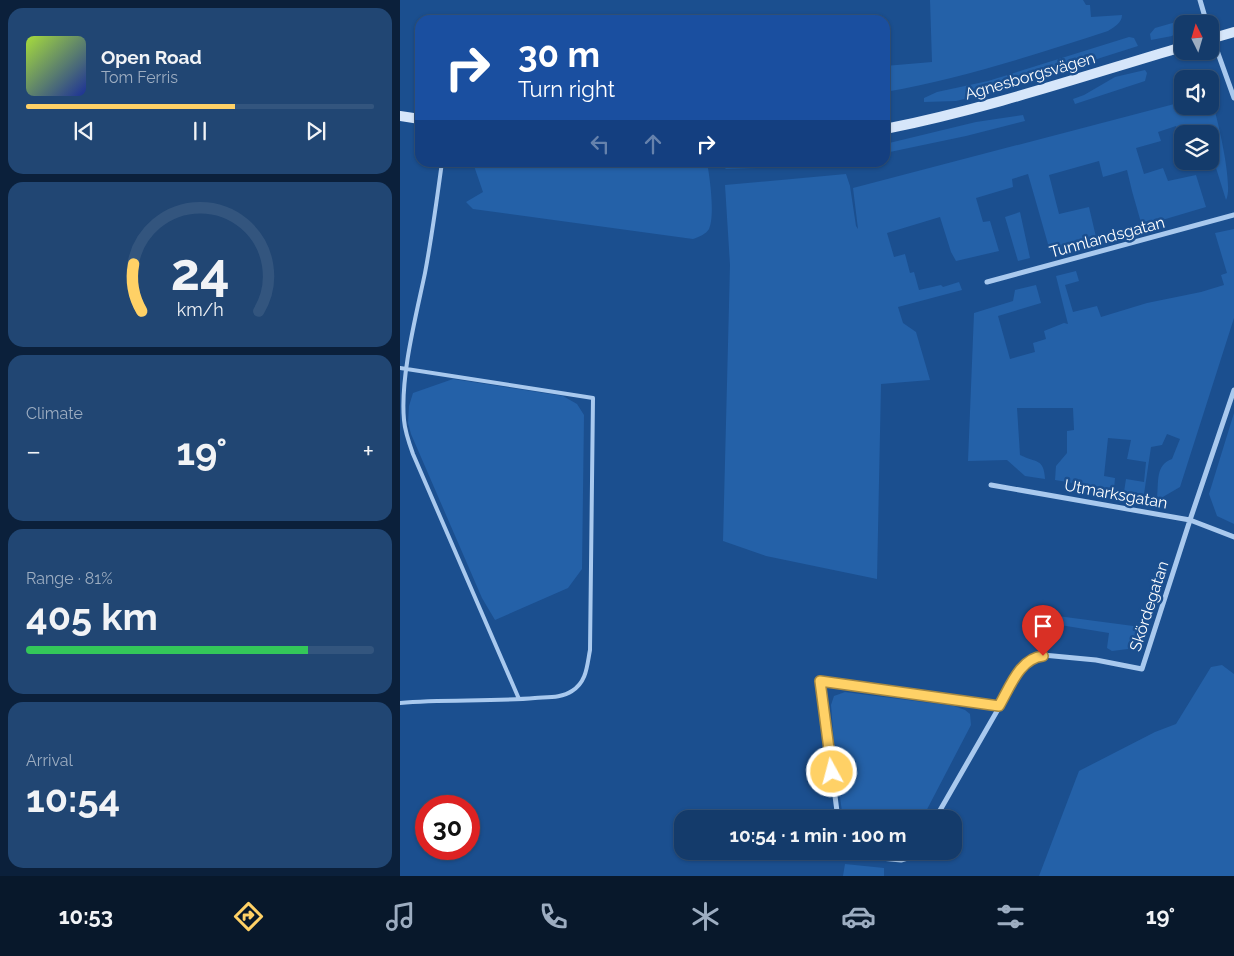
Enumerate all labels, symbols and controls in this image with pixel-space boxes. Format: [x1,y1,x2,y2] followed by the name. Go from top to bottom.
[1174,15,1219,60] north arrow
[1174,15,1219,170] map controls
[518,34,600,75] text: 30 m
[435,35,500,100] icon: right
[101,46,202,68] text: Open Road
[963,48,1097,104] street label: Agnesborgsvägen
[101,68,178,87] text: Tom Ferris
[1174,70,1219,115] button: sound
[518,76,615,102] text: Turn right
[70,117,98,145] icon: previous
[186,117,214,145] icon: pause
[302,117,330,145] icon: next
[1174,125,1219,170] button: layers
[586,130,614,158] icon: left
[639,130,667,158] icon: ahead
[692,130,720,158] icon: right
[1047,212,1167,262] street label: Tunnlandsgatan
[170,241,230,302] text: 24
[176,299,224,320] text: km/h
[26,404,83,423] text: Climate
[176,429,227,474] text: 19°
[26,435,41,468] text: −
[362,435,374,468] text: +
[1063,476,1169,512] street label: Utmarksgatan
[1125,558,1173,654] street label: Skördegatan
[26,569,113,588] text: Range · 81%
[26,594,158,639] text: 405 km
[1022,605,1064,656] pin
[1029,612,1057,640] icon: arrive
[805,745,857,797] position arrow
[26,751,73,770] text: Arrival
[26,776,120,821] text: 10:54
[415,795,480,860] speed limit sign: 30
[730,824,906,846] text: 10:54 · 1 min · 100 m
[231,899,266,934] icon: directions
[383,899,418,934] icon: music
[536,899,571,934] icon: phone
[688,899,723,934] icon: climate
[841,899,876,934] icon: car
[993,899,1028,934] icon: filters
[59,903,113,929] text: 10:53
[1146,903,1175,929] text: 19°

